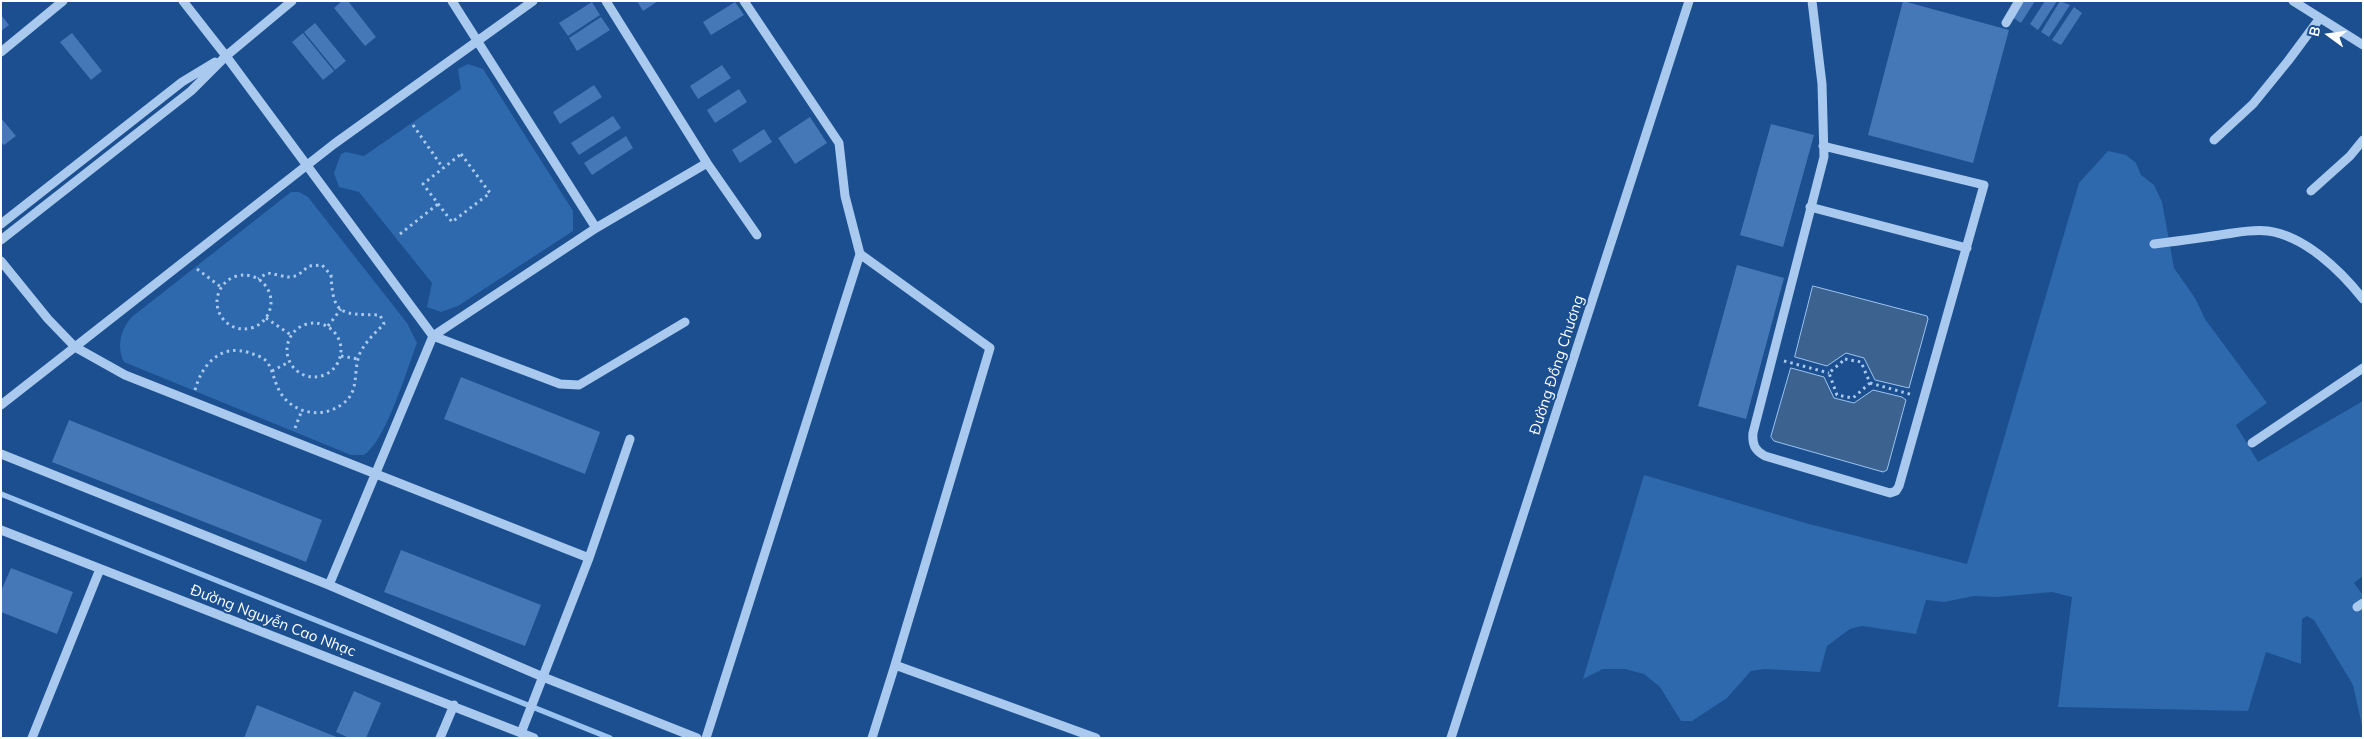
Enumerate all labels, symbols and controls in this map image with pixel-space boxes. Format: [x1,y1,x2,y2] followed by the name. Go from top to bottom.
[2304,10,2354,60] north arrow
[2305,25,2324,38] text: B
[1526,293,1588,437] street label: Đường Đồng Chương
[188,581,358,661] street label: Đường Nguyễn Cao Nhạc

